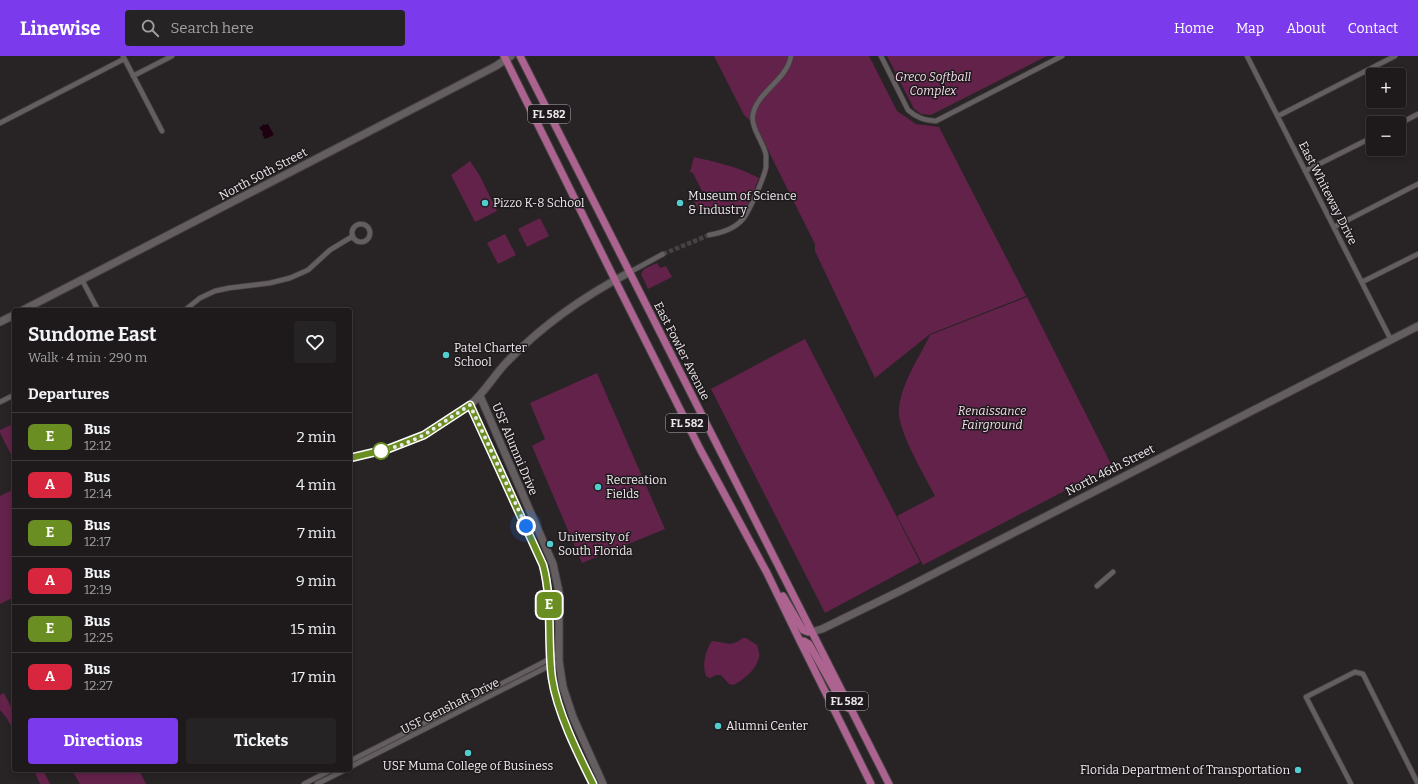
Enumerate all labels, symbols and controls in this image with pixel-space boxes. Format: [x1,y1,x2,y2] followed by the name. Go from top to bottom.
[125,10,405,46] search box
[20,17,101,40] text: Linewise
[139,17,161,39] icon: search
[171,19,254,37] text: Search here
[1174,20,1214,37] text: Home
[1236,20,1264,37] text: Map
[1286,20,1326,37] text: About
[1348,20,1398,37] text: Contact
[1366,68,1406,156] map controls
[1366,68,1406,108] button: +
[895,70,971,98] park label: Greco Softball Complex
[528,105,570,123] road number: FL 582
[1366,116,1406,156] button: −
[1296,139,1360,247] street label: East Whiteway Drive
[217,145,310,203] street label: North 50th Street
[688,189,796,217] place label: Museum of Science & Industry
[493,196,585,210] place label: Pizzo K-8 School
[480,198,490,208] marker: Pizzo K-8 School
[675,198,685,208] marker: Museum of Science & Industry
[651,299,713,403] street label: East Fowler Avenue
[294,321,336,363] button: heart
[28,323,157,346] text: Sundome East
[454,341,527,369] place label: Patel Charter School
[28,350,147,365] text: Walk · 4 min · 290 m
[441,350,451,360] marker: Patel Charter School
[28,385,109,403] text: Departures
[489,401,541,497] street label: USF Alumni Drive
[958,404,1026,432] park label: Renaissance Fairground
[666,414,708,432] road number: FL 582
[84,420,110,438] text: Bus
[46,428,54,445] text: E
[297,428,336,446] text: 2 min
[84,438,111,453] text: 12:12
[1063,441,1157,498] street label: North 46th Street
[372,442,390,460] unlabelled marker
[84,468,110,486] text: Bus
[606,473,667,501] place label: Recreation Fields
[45,476,55,493] text: A
[296,476,336,494] text: 4 min
[593,482,603,492] marker: Recreation Fields
[84,486,112,501] text: 12:14
[84,516,110,534] text: Bus
[516,516,536,536] your location
[46,524,54,541] text: E
[297,524,336,542] text: 7 min
[558,530,633,558] place label: University of South Florida
[84,534,111,549] text: 12:17
[545,539,555,549] marker: University of South Florida
[84,564,110,582] text: Bus
[45,572,55,589] text: A
[296,572,336,590] text: 9 min
[84,582,112,597] text: 12:19
[536,592,562,618] line badge: E
[545,596,553,613] text: E
[84,612,110,630] text: Bus
[46,620,54,637] text: E
[291,620,336,638] text: 15 min
[84,630,113,645] text: 12:25
[84,660,110,678] text: Bus
[45,668,55,685] text: A
[291,668,336,686] text: 17 min
[398,675,502,737] street label: USF Genshaft Drive
[84,678,113,693] text: 12:27
[826,692,868,710] road number: FL 582
[28,718,178,764] button: Directions
[186,718,336,764] button: Tickets
[726,719,809,733] place label: Alumni Center
[713,721,723,731] marker: Alumni Center
[463,748,473,758] marker: USF Muma College of Business
[383,759,553,773] place label: USF Muma College of Business
[1080,763,1290,777] place label: Florida Department of Transportation
[1293,765,1303,775] marker: Florida Department of Transportation

